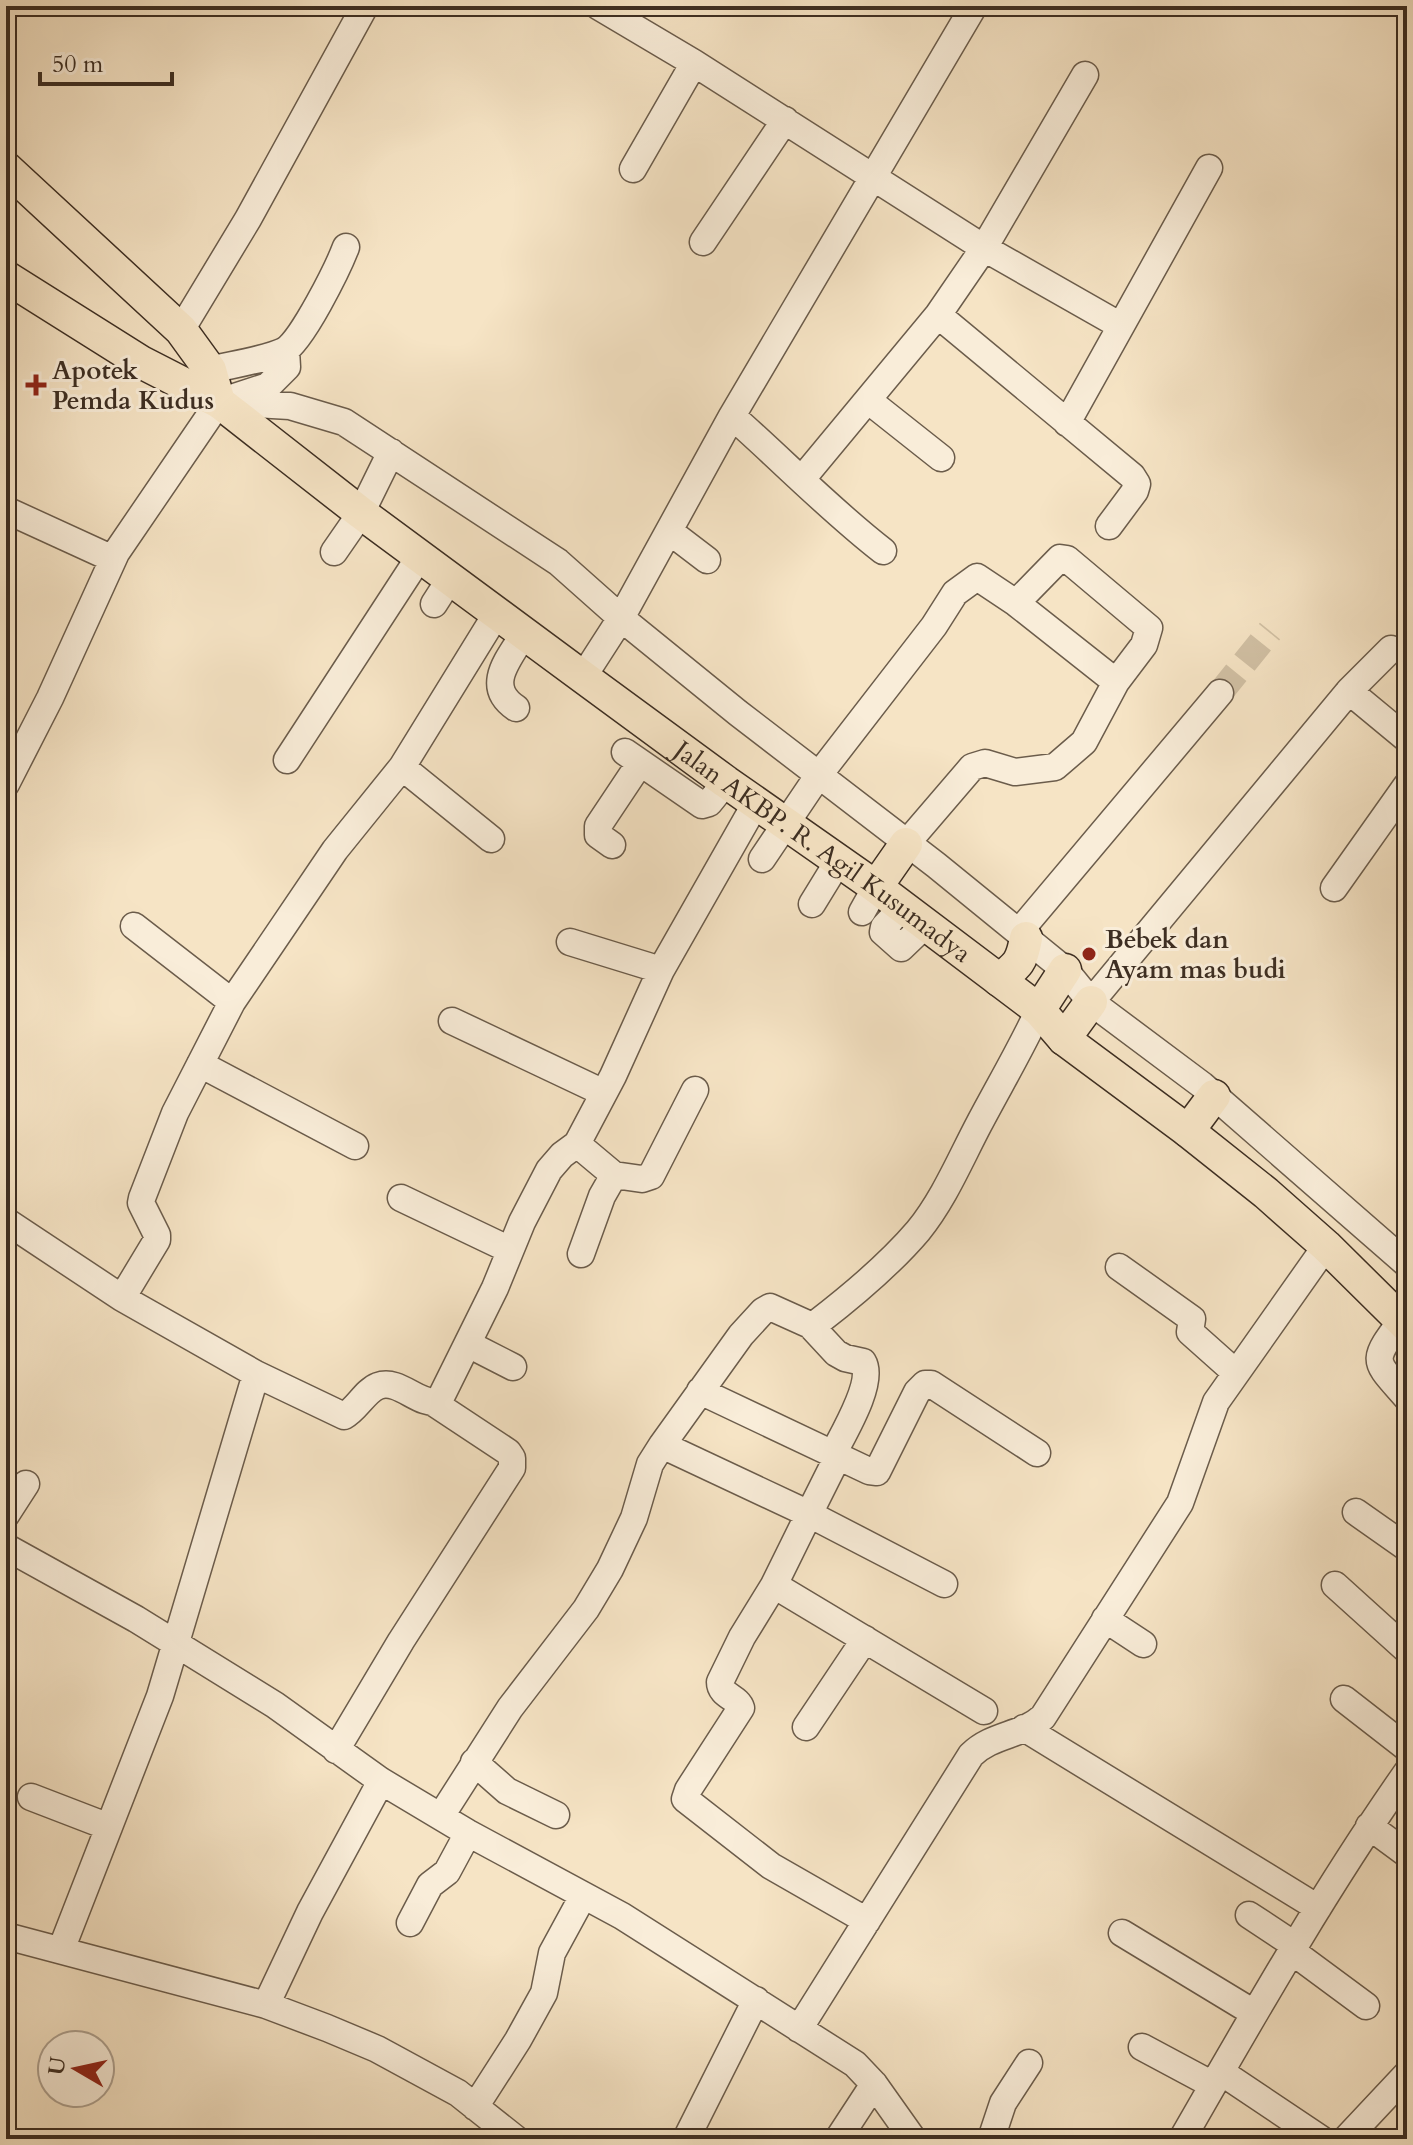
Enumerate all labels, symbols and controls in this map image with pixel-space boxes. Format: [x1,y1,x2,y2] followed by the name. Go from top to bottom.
[40,36,172,86] scale bar
[52,48,104,81] text: 50 m
[52,353,214,418] place label: Apotek Pemda Kudus
[27,376,45,394] marker: Apotek Pemda Kudus
[664,730,978,971] street label: Jalan AKBP. R. Agil Kusumadya
[1105,922,1286,987] place label: Bebek dan Ayam mas budi
[1080,945,1098,963] marker: Bebek dan Ayam mas budi
[36,2029,116,2109] north arrow
[41,2055,73,2077] text: U

